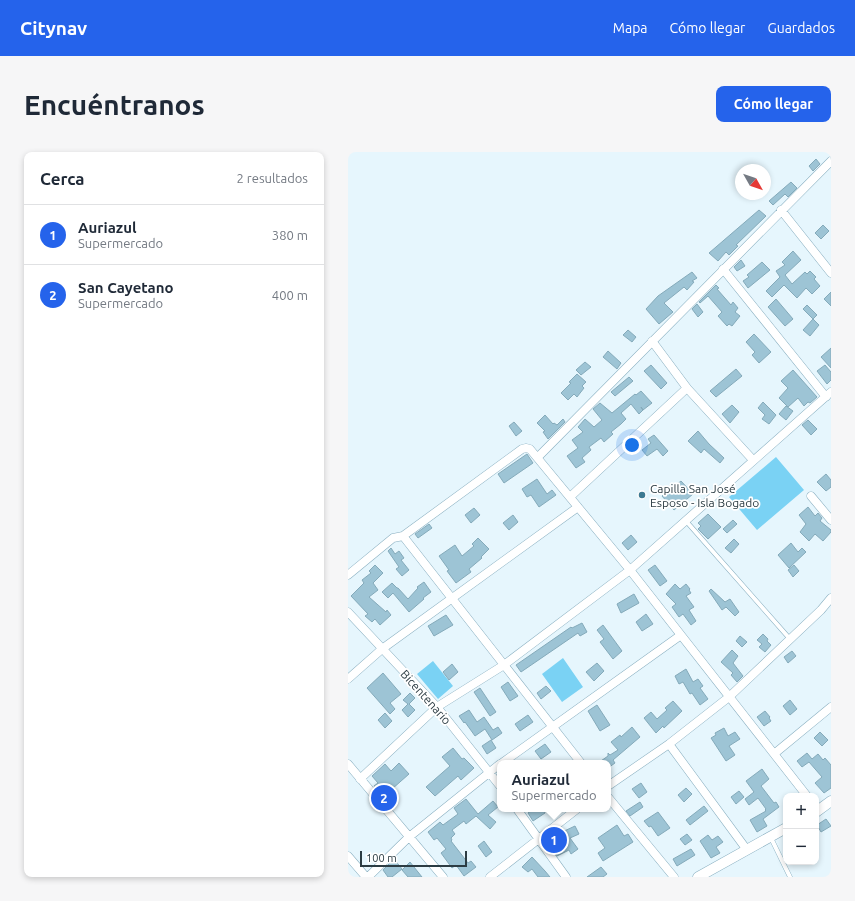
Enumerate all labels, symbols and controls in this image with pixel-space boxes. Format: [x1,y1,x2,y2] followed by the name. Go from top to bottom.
[20,17,87,39] text: Citynav
[613,20,648,36] text: Mapa
[670,20,745,36] text: Cómo llegar
[767,20,835,36] text: Guardados
[716,86,831,122] button: Cómo llegar
[24,89,205,120] text: Encuéntranos
[735,164,771,200] north arrow
[40,169,85,188] text: Cerca
[237,171,308,185] text: 2 resultados
[78,219,136,236] text: Auriazul
[49,228,57,242] text: 1
[272,228,308,242] text: 380 m
[78,236,163,250] text: Supermercado
[78,279,173,296] text: San Cayetano
[49,288,57,302] text: 2
[272,288,308,302] text: 400 m
[78,296,163,310] text: Supermercado
[622,435,642,455] your location
[650,482,759,509] place label: Capilla San José Esposo - Isla Bogado
[637,490,647,500] marker: Capilla San José Esposo - Isla Bogado
[398,667,454,727] street label: Bicentenario
[497,760,611,812] popup
[511,771,570,788] text: Auriazul
[371,783,397,813] pin: 2
[511,788,597,802] text: Supermercado
[783,793,819,865] map controls
[783,793,819,829] button: +
[541,825,567,855] pin: 1
[783,829,819,865] button: −
[360,849,467,868] scale bar
[366,852,397,864] text: 100 m

